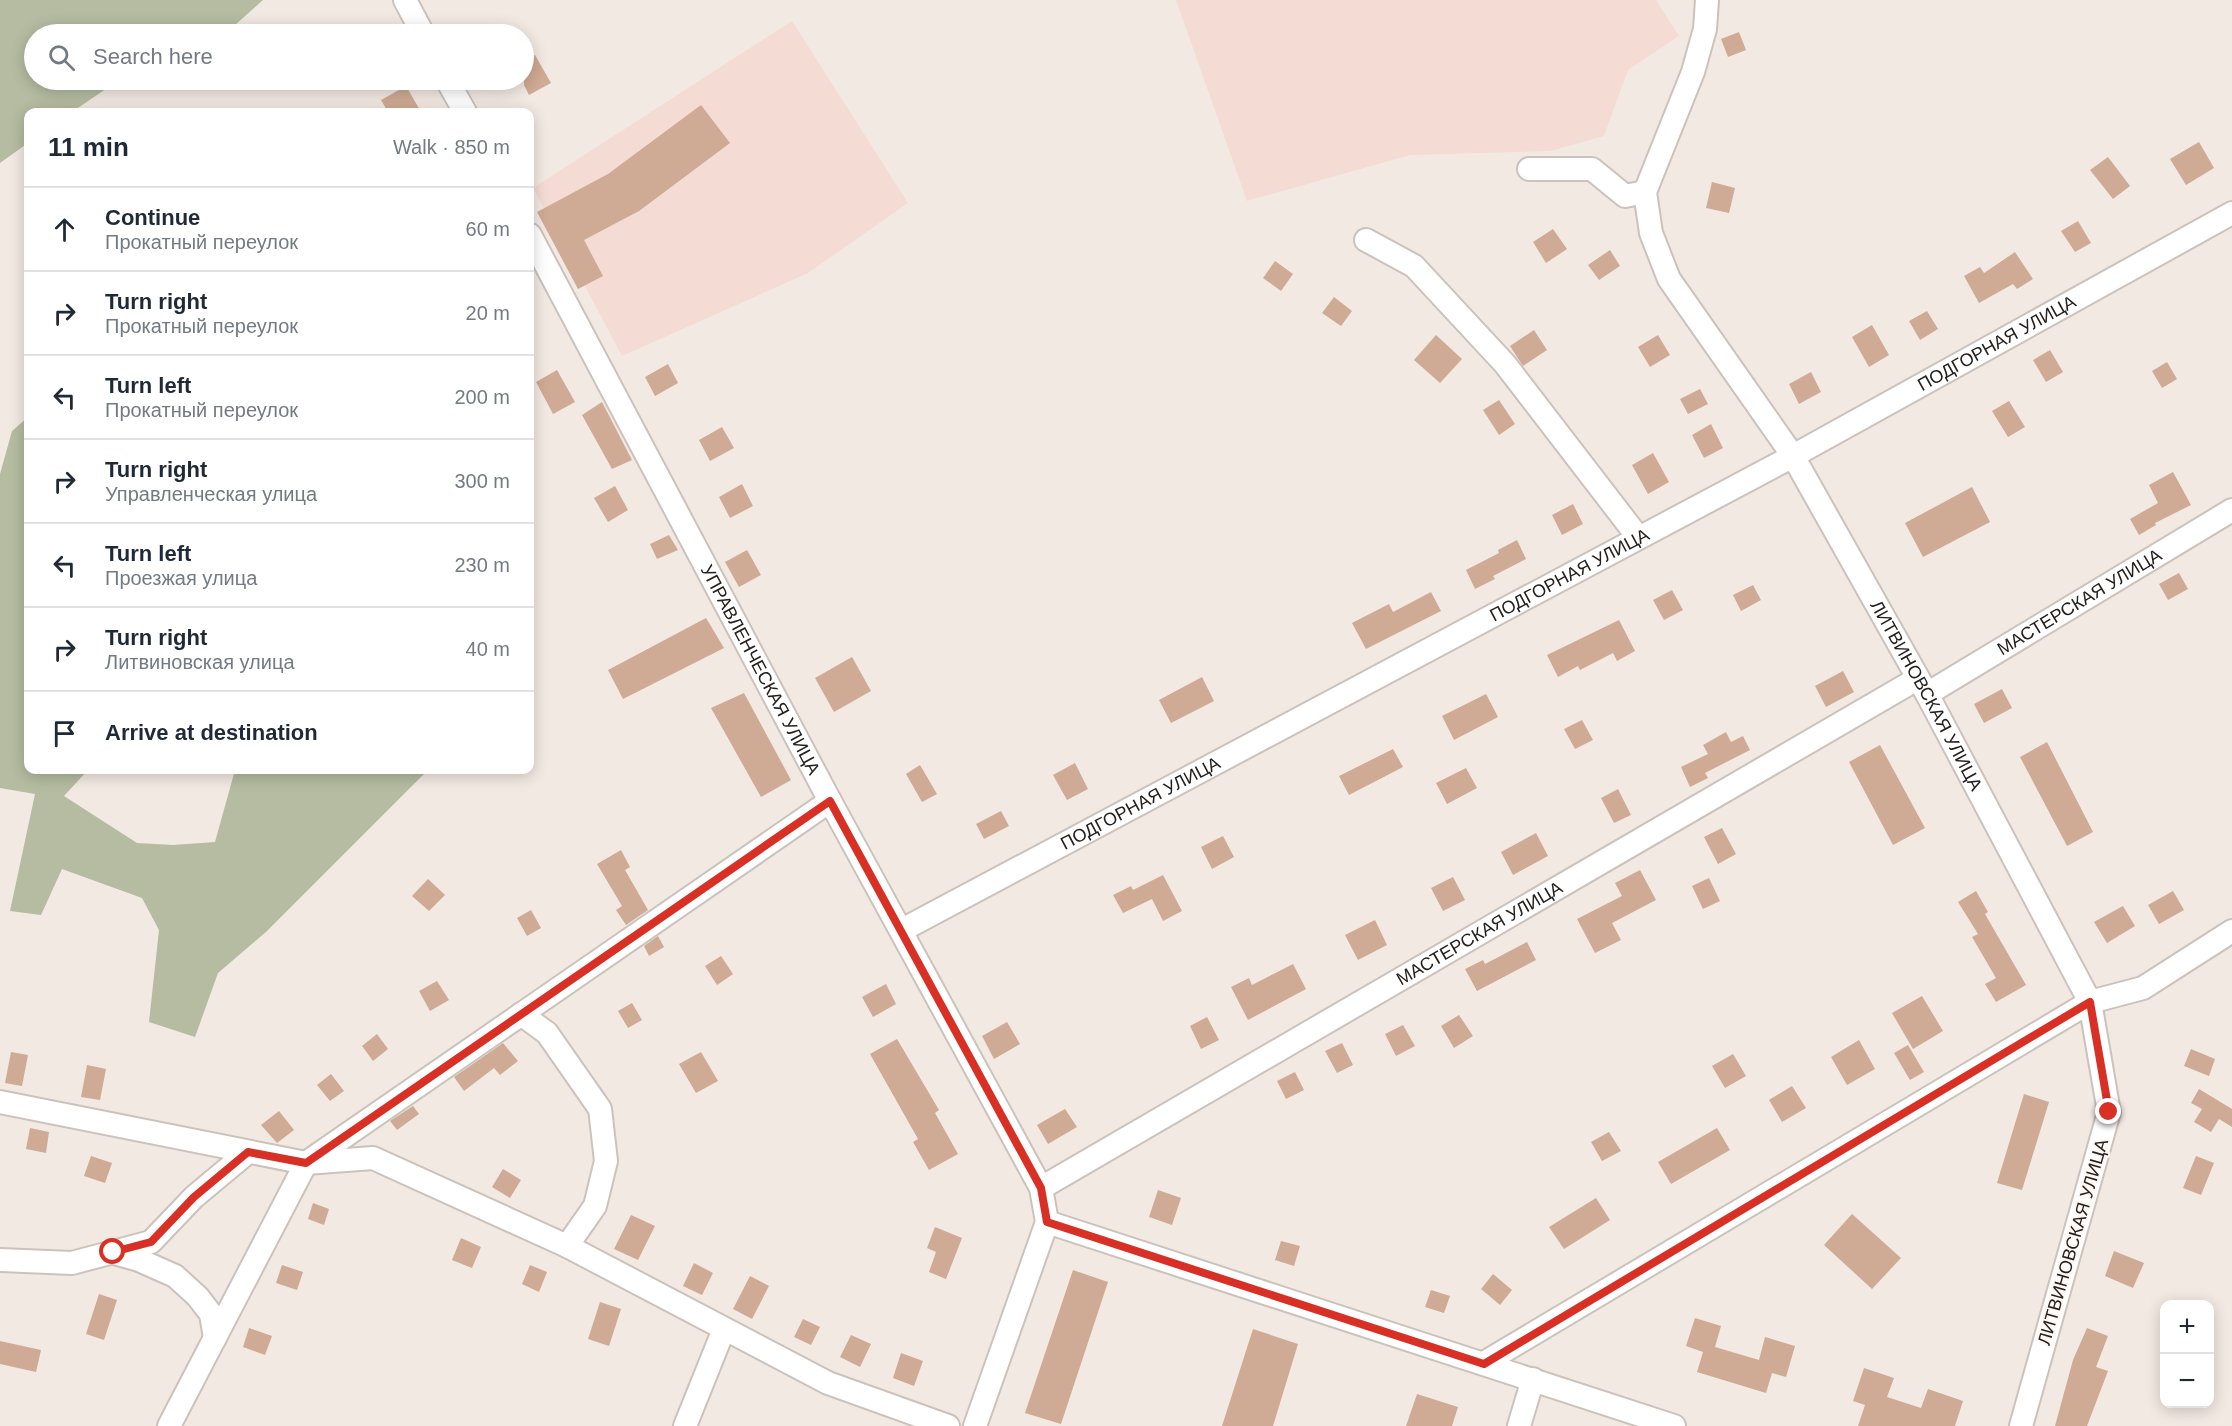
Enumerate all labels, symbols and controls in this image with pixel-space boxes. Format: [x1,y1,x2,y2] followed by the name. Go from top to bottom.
[24,24,534,90] search box
[45,41,78,74] icon: search
[93,44,213,69] text: Search here
[48,132,129,162] text: 11 min
[393,136,510,158] text: Walk · 850 m
[105,205,200,230] text: Continue
[48,213,81,246] icon: ahead
[466,218,510,240] text: 60 m
[105,231,298,253] text: Прокатный переулок
[105,289,207,314] text: Turn right
[1914,292,2079,395] street label: ПОДГОРНАЯ УЛИЦА
[48,297,81,330] icon: right
[466,302,510,324] text: 20 m
[105,315,298,337] text: Прокатный переулок
[105,373,191,398] text: Turn left
[48,381,81,414] icon: left
[454,386,510,408] text: 200 m
[105,399,298,421] text: Прокатный переулок
[105,457,207,482] text: Turn right
[48,465,81,498] icon: right
[454,470,510,492] text: 300 m
[105,483,317,505] text: Управленческая улица
[1486,524,1652,625] street label: ПОДГОРНАЯ УЛИЦА
[105,541,191,566] text: Turn left
[1994,545,2165,659] street label: МАСТЕРСКАЯ УЛИЦА
[48,549,81,582] icon: left
[454,554,510,576] text: 230 m
[697,562,824,778] street label: УПРАВЛЕНЧЕСКАЯ УЛИЦА
[105,567,257,589] text: Проезжая улица
[1866,597,1986,794] street label: ЛИТВИНОВСКАЯ УЛИЦА
[105,625,207,650] text: Turn right
[48,633,81,666] icon: right
[466,638,510,660] text: 40 m
[105,651,295,673] text: Литвиновская улица
[48,717,81,750] icon: arrive
[105,720,318,745] text: Arrive at destination
[1057,753,1223,854] street label: ПОДГОРНАЯ УЛИЦА
[1393,877,1566,989] street label: МАСТЕРСКАЯ УЛИЦА
[2095,1098,2121,1124] route end
[2034,1137,2112,1347] street label: ЛИТВИНОВСКАЯ УЛИЦА
[99,1238,125,1264] route start
[2160,1300,2214,1408] map controls
[2160,1300,2214,1354] button: +
[2160,1354,2214,1408] button: −

